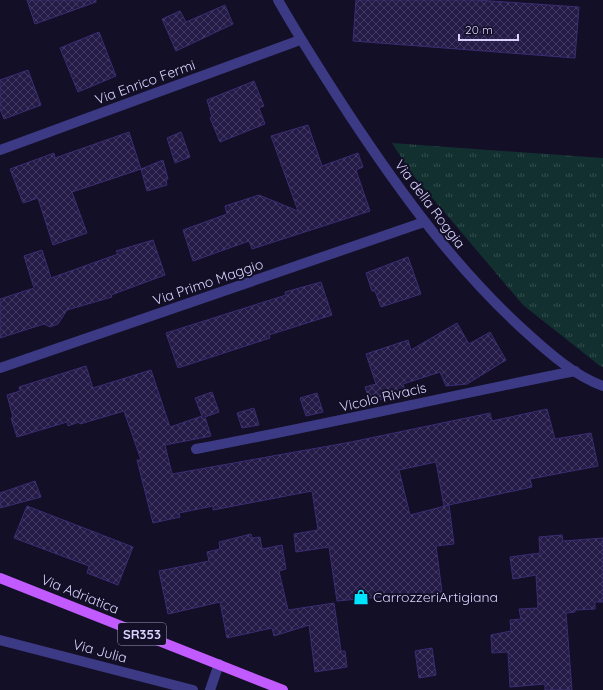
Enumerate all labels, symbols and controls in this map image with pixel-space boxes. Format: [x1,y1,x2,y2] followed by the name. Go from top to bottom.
[459,16,518,42] scale bar
[465,22,493,37] text: 20 m
[92,56,198,108] street label: Via Enrico Fermi
[391,156,469,252] street label: Via della Roggia
[151,255,265,309] street label: Via Primo Maggio
[338,378,428,416] street label: Vicolo Rivacis
[38,570,122,618] street label: Via Adriatica
[352,588,370,606] shop icon: CarrozzeriArtigiana
[373,588,498,606] place label: CarrozzeriArtigiana
[118,623,166,645] road number: SR353
[71,635,129,667] street label: Via Julia

